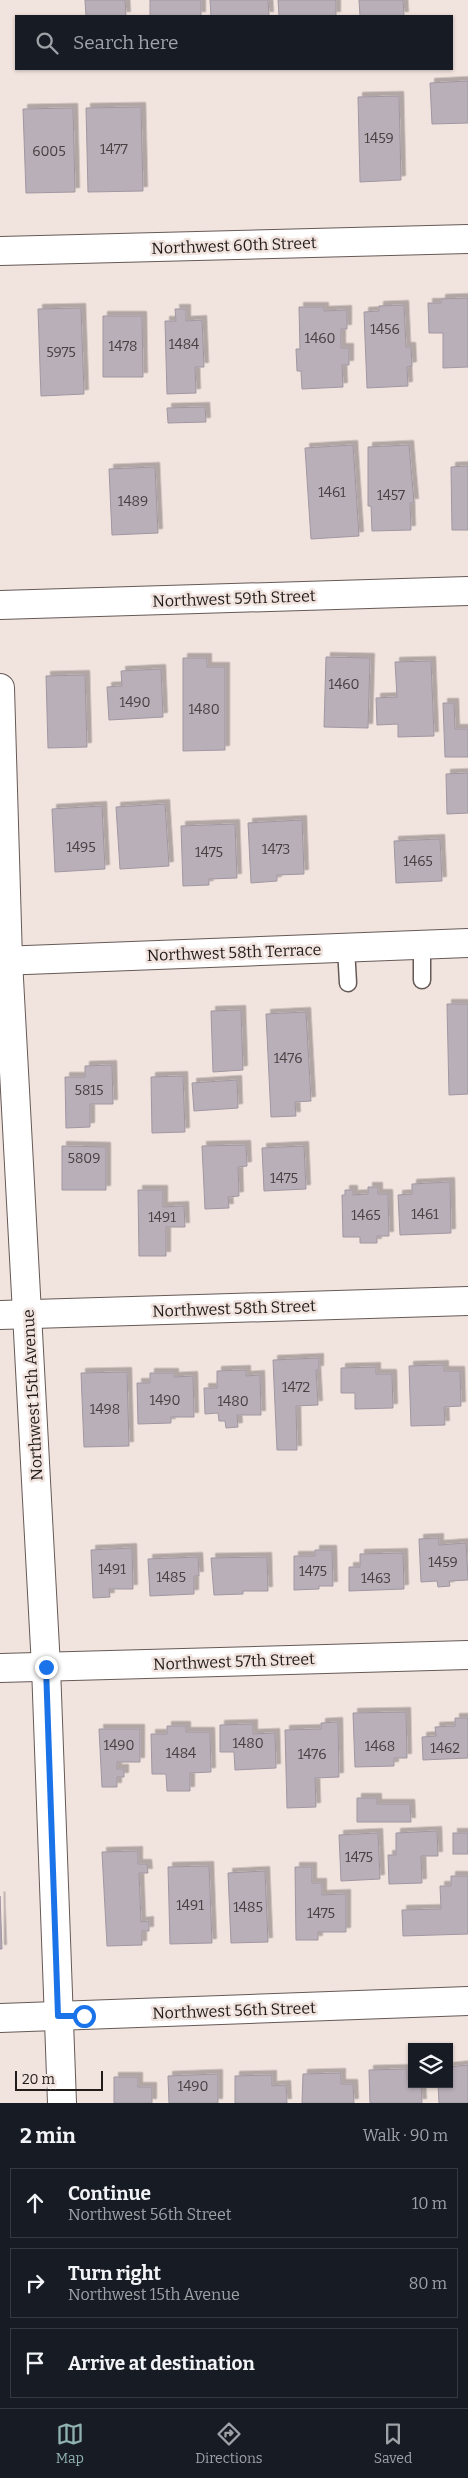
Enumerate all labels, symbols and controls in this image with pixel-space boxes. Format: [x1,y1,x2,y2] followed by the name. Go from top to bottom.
[15,15,453,70] search box
[33,29,61,57] icon: search
[73,31,178,54] text: Search here
[364,130,394,147] house number: 1459
[100,141,128,158] house number: 1477
[32,143,66,160] house number: 6005
[151,233,317,258] street label: Northwest 60th Street
[370,321,400,338] house number: 1456
[304,330,336,347] house number: 1460
[169,336,199,353] house number: 1484
[109,338,137,355] house number: 1478
[46,344,76,361] house number: 5975
[318,484,346,501] house number: 1461
[377,487,405,504] house number: 1457
[118,493,148,510] house number: 1489
[152,586,316,611] street label: Northwest 59th Street
[328,676,360,693] house number: 1460
[119,694,151,711] house number: 1490
[188,701,220,718] house number: 1480
[66,839,96,856] house number: 1495
[262,841,290,858] house number: 1473
[195,844,223,861] house number: 1475
[403,853,433,870] house number: 1465
[146,940,322,965] street label: Northwest 58th Terrace
[274,1050,302,1067] house number: 1476
[74,1082,104,1099] house number: 5815
[67,1150,101,1167] house number: 5809
[270,1170,298,1187] house number: 1475
[411,1206,439,1223] house number: 1461
[351,1207,381,1224] house number: 1465
[148,1209,176,1226] house number: 1491
[152,1296,316,1321] street label: Northwest 58th Street
[19,1309,46,1481] street label: Northwest 15th Avenue
[282,1379,310,1396] house number: 1472
[149,1392,181,1409] house number: 1490
[217,1393,249,1410] house number: 1480
[90,1401,120,1418] house number: 1498
[428,1554,458,1571] house number: 1459
[98,1561,126,1578] house number: 1491
[299,1563,327,1580] house number: 1475
[156,1569,186,1586] house number: 1485
[361,1570,391,1587] house number: 1463
[153,1649,315,1674] street label: Northwest 57th Street
[35,1656,58,1679] route end
[232,1735,264,1752] house number: 1480
[103,1737,135,1754] house number: 1490
[365,1738,395,1755] house number: 1468
[430,1740,460,1757] house number: 1462
[166,1745,196,1762] house number: 1484
[298,1746,326,1763] house number: 1476
[345,1849,373,1866] house number: 1475
[176,1897,204,1914] house number: 1491
[233,1899,263,1916] house number: 1485
[307,1905,335,1922] house number: 1475
[152,1998,316,2023] street label: Northwest 56th Street
[73,2005,96,2028] route start
[408,2043,453,2088] map controls
[408,2043,453,2088] button: layers
[15,2068,102,2091] scale bar
[22,2071,55,2088] text: 20 m
[177,2078,209,2095] house number: 1490
[20,2123,76,2149] text: 2 min
[363,2126,448,2145] text: Walk · 90 m
[68,2182,151,2205] text: Continue
[21,2189,49,2217] icon: ahead
[412,2194,447,2213] text: 10 m
[68,2205,232,2224] text: Northwest 56th Street
[68,2262,161,2285] text: Turn right
[21,2269,49,2297] icon: right
[409,2274,447,2293] text: 80 m
[68,2285,240,2304] text: Northwest 15th Avenue
[21,2349,49,2377] icon: arrive
[68,2352,255,2375] text: Arrive at destination
[56,2420,84,2467] tab: Map
[195,2420,263,2467] tab: Directions
[374,2420,412,2467] tab: Saved

